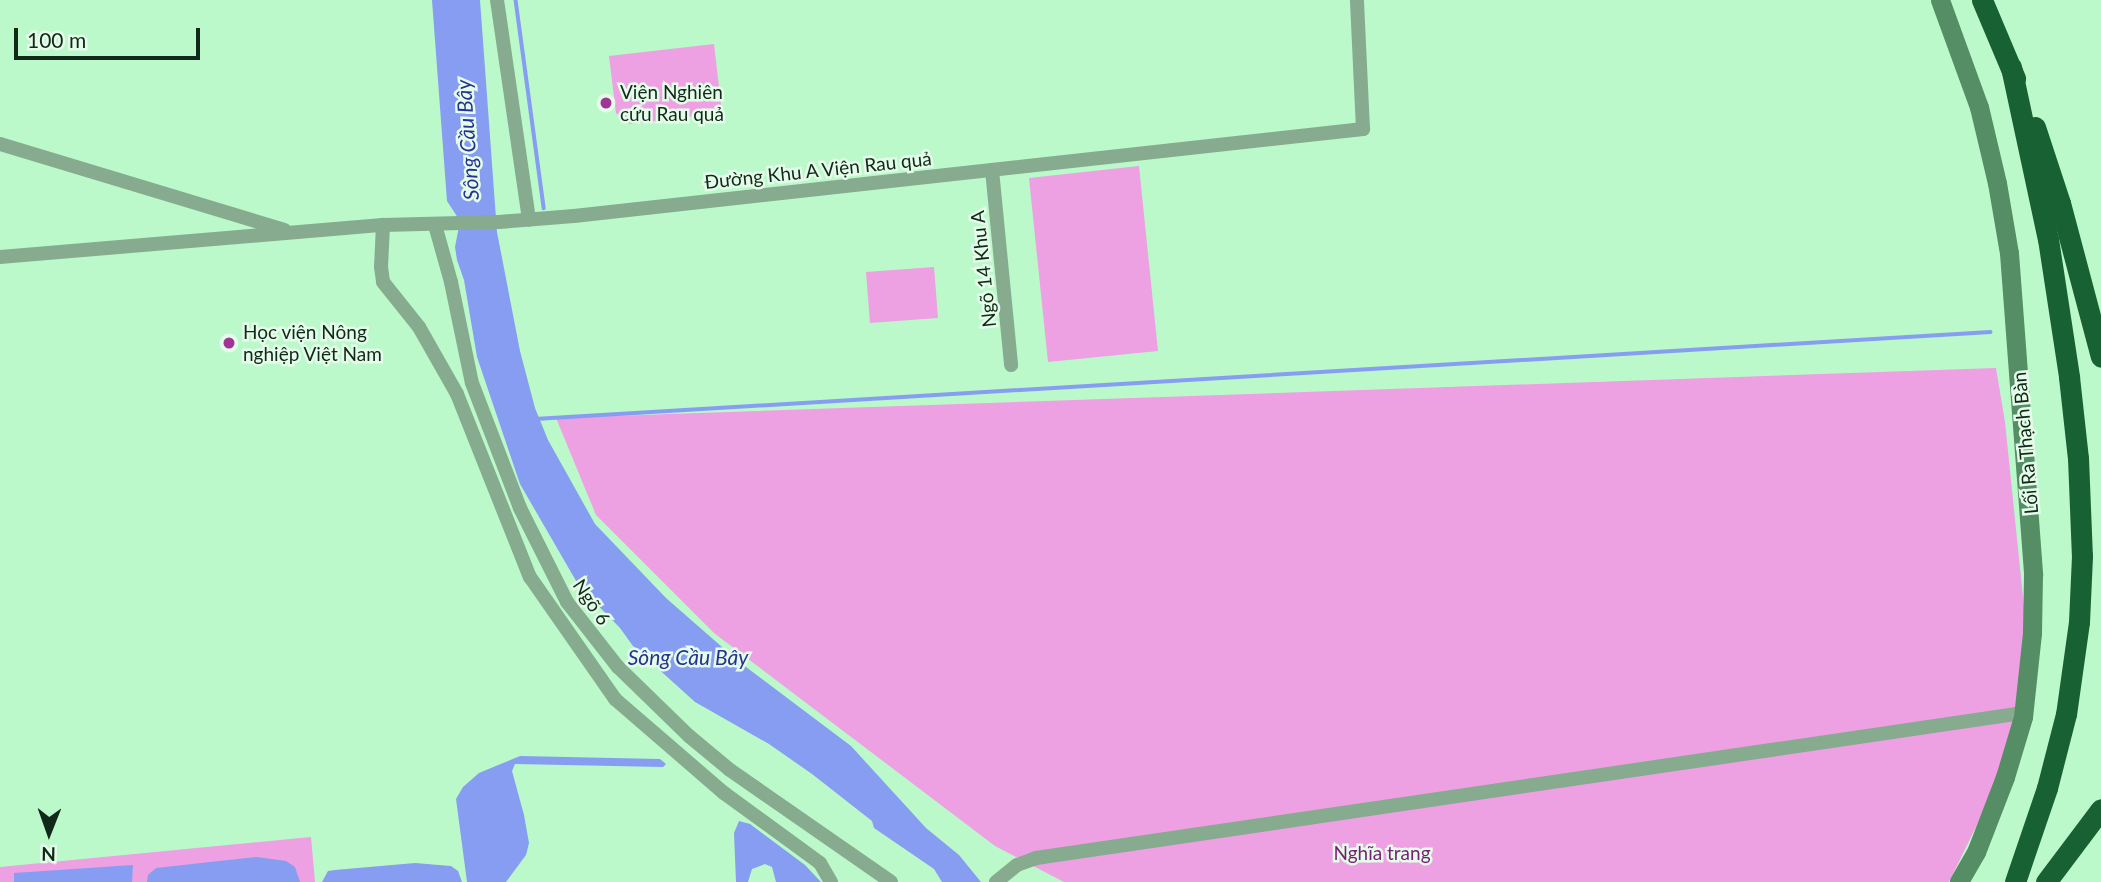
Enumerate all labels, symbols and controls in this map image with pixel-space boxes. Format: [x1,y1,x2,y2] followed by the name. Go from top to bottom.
[18,14,203,58] scale bar
[27,27,86,52] text: 100 m
[450,79,484,201] water label: Sông Cầu Bây
[620,81,724,125] place label: Viện Nghiên cứu Rau quả
[598,95,614,111] marker: Viện Nghiên cứu Rau quả
[702,147,934,193] street label: Đường Khu A Viện Rau quả
[965,209,1001,329] street label: Ngõ 14 Khu A
[243,321,383,365] place label: Học viện Nông nghiệp Việt Nam
[221,335,237,351] marker: Học viện Nông nghiệp Việt Nam
[2007,371,2043,515] street label: Lối Ra Thạch Bàn
[568,575,616,629] street label: Ngõ 6
[628,644,748,670] water label: Sông Cầu Bây
[14,798,84,868] north arrow
[1333,842,1431,864] park label: Nghĩa trang
[41,843,56,866] text: N

